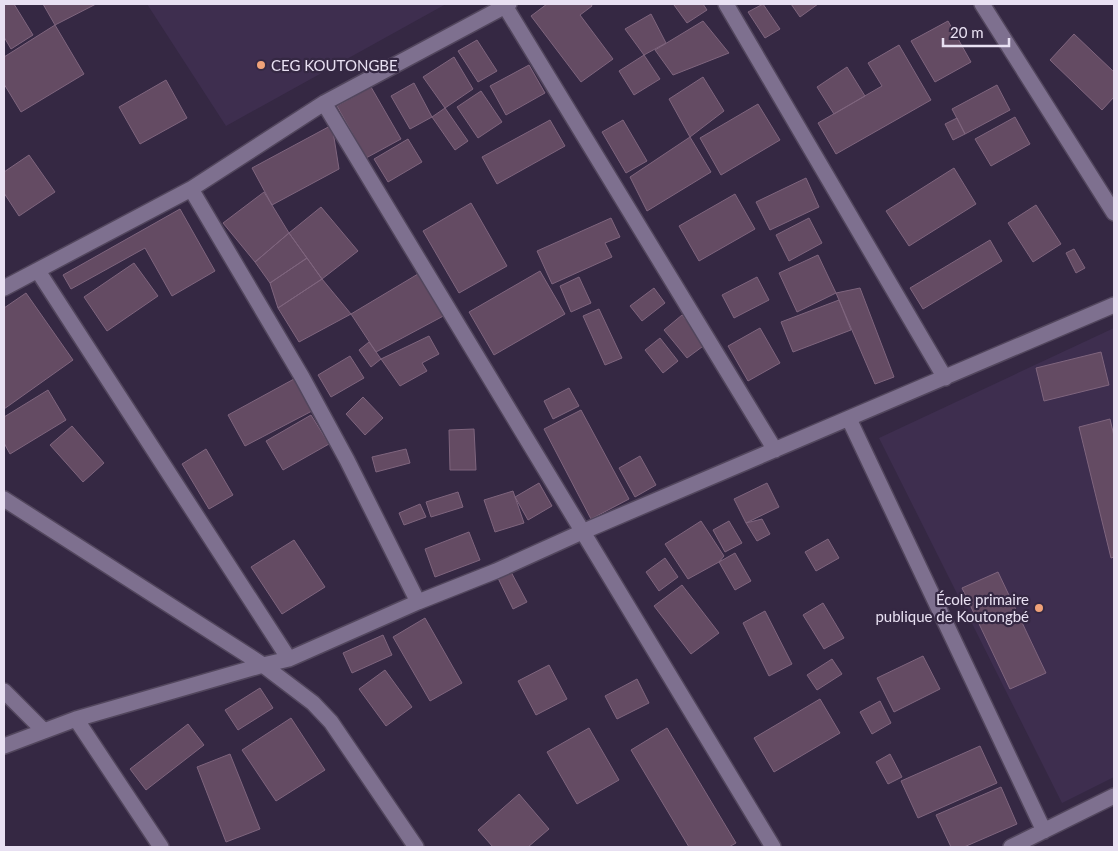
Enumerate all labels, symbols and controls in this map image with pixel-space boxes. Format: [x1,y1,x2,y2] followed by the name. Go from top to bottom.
[943,15,1009,47] scale bar
[950,23,984,41] text: 20 m
[271,56,398,74] place label: CEG KOUTONGBE
[255,59,267,71] marker: CEG KOUTONGBE
[875,590,1029,625] place label: École primaire publique de Koutongbé
[1033,602,1045,614] marker: École primaire publique de Koutongbé

